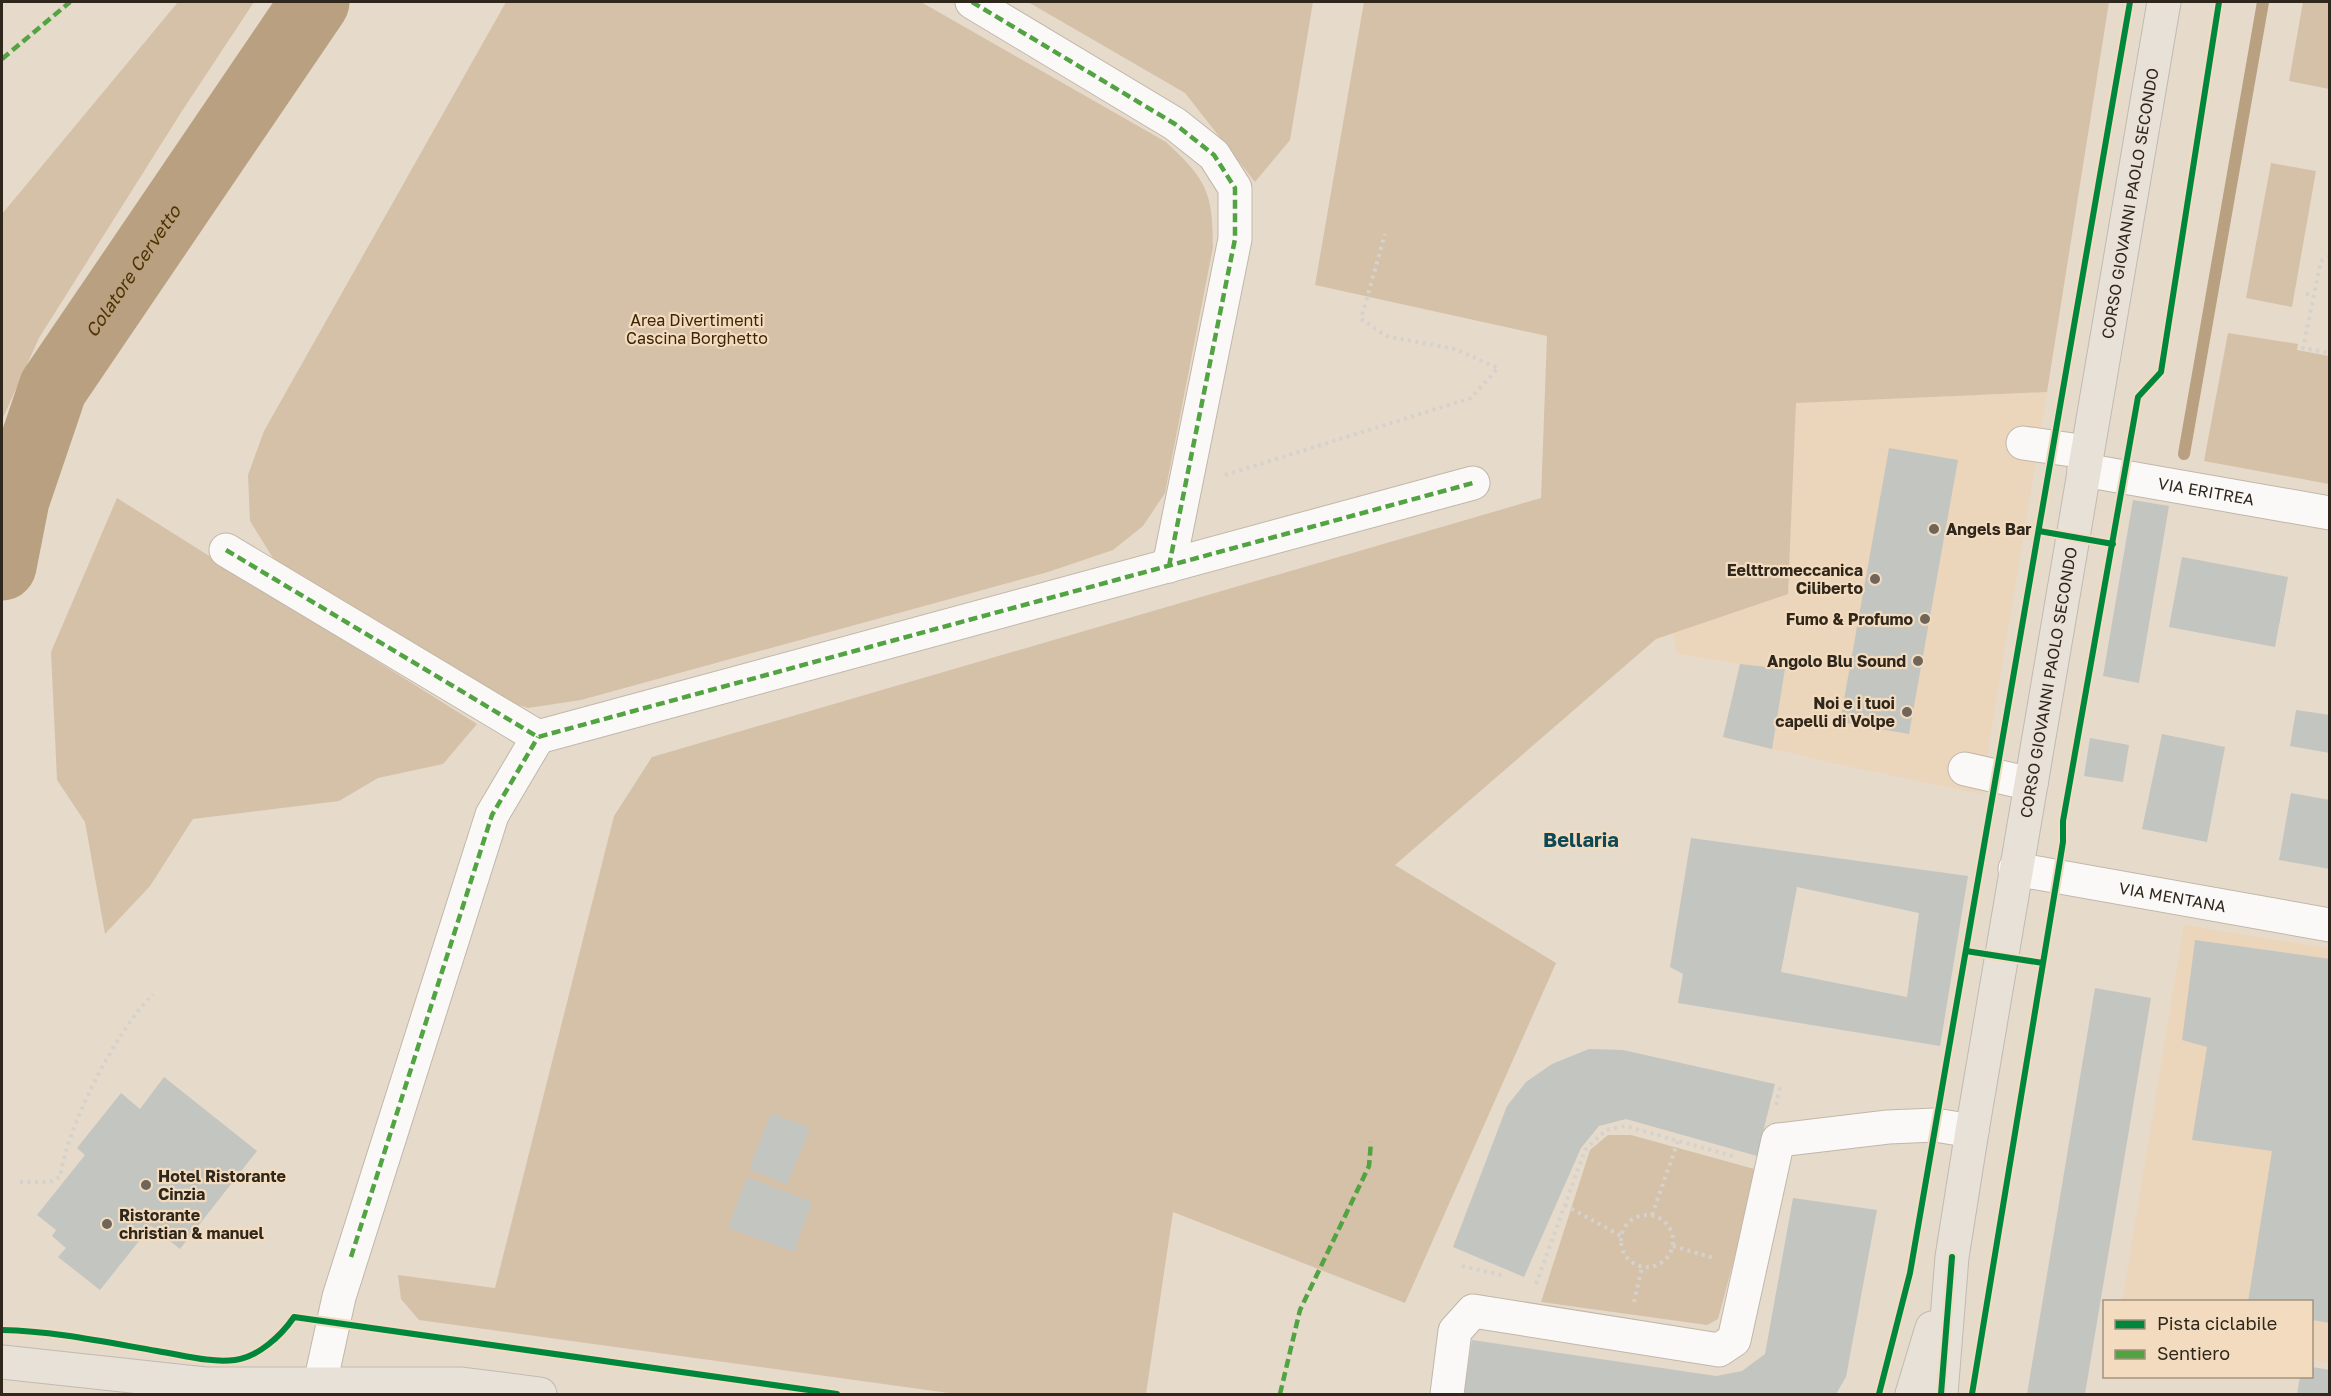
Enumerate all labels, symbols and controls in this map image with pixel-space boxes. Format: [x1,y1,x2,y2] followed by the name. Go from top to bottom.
[2097,66,2163,340] street label: CORSO GIOVANNI PAOLO SECONDO
[80,200,185,341] water label: Colatore Cervetto
[626,310,768,348] park label: Area Divertimenti Cascina Borghetto
[2156,473,2256,510] street label: VIA ERITREA
[1946,519,2031,539] place label: Angels Bar
[1927,522,1941,536] marker: Angels Bar
[2015,545,2081,820] street label: CORSO GIOVANNI PAOLO SECONDO
[1727,560,1863,598] place label: Eelttromeccanica Ciliberto
[1868,572,1882,586] marker: Eelttromeccanica Ciliberto
[1786,609,1913,629] place label: Fumo & Profumo
[1918,612,1932,626] marker: Fumo & Profumo
[1767,651,1906,671] place label: Angolo Blu Sound
[1911,654,1925,668] marker: Angolo Blu Sound
[1775,693,1895,731] place label: Noi e i tuoi capelli di Volpe
[1900,705,1914,719] marker: Noi e i tuoi capelli di Volpe
[1543,827,1619,851] district label: Bellaria
[2117,878,2228,916] street label: VIA MENTANA
[158,1166,286,1204] place label: Hotel Ristorante Cinzia
[139,1178,153,1192] marker: Hotel Ristorante Cinzia
[119,1205,264,1243] place label: Ristorante christian & manuel
[100,1217,114,1231] marker: Ristorante christian & manuel
[2103,1300,2313,1378] legend
[2157,1312,2277,1334] text: Pista ciclabile
[2157,1342,2230,1364] text: Sentiero

